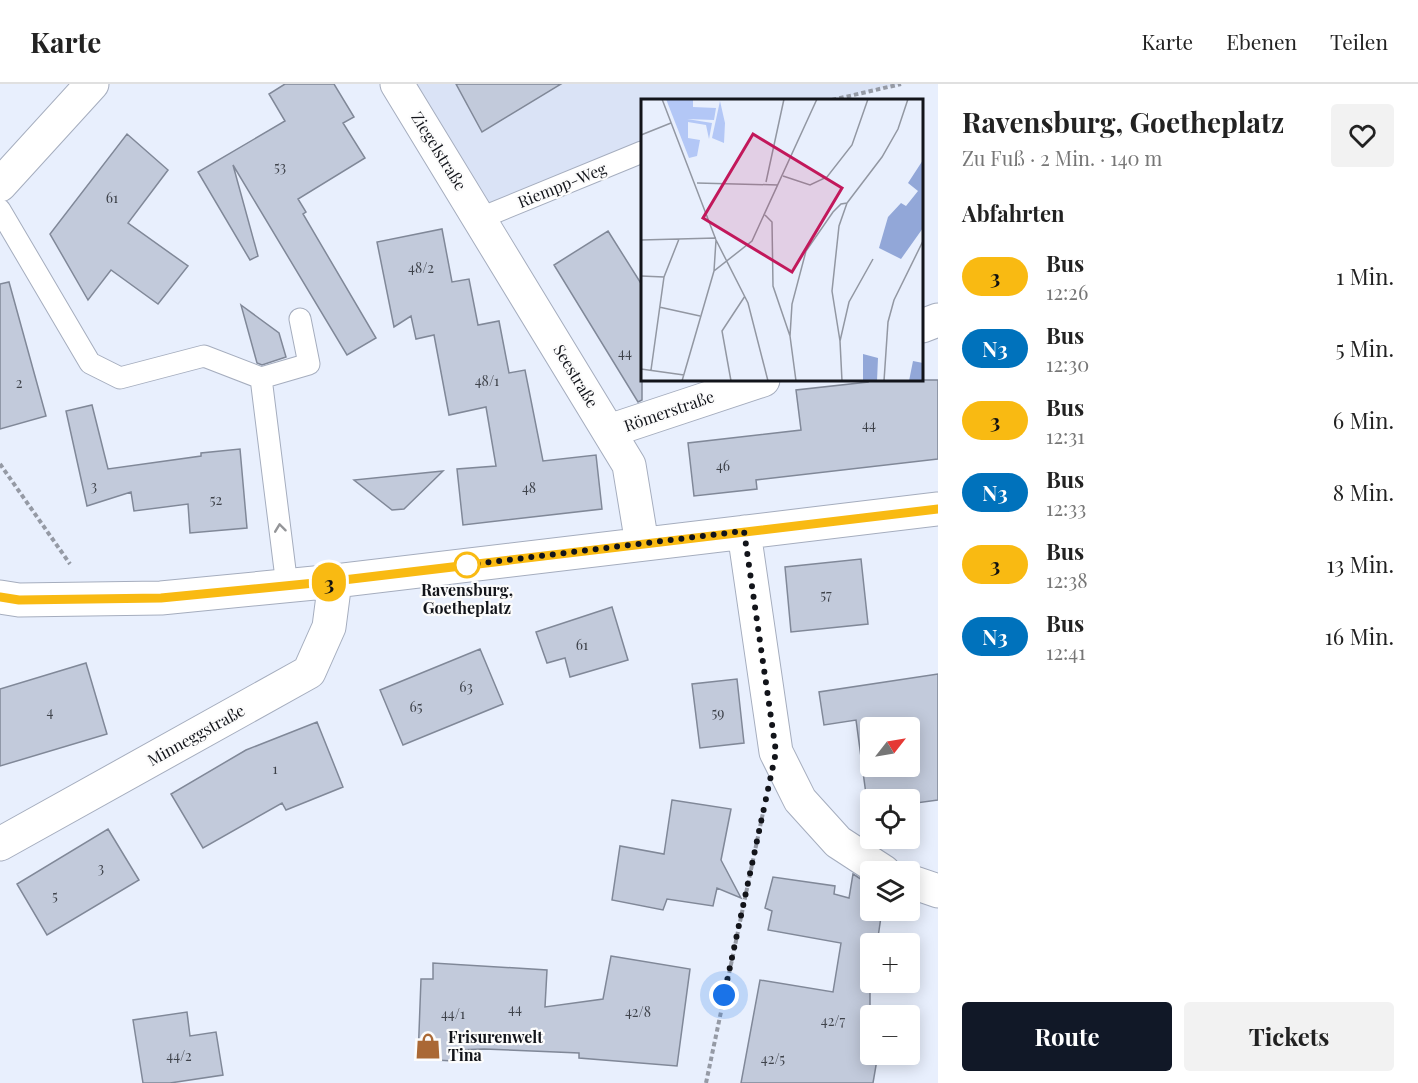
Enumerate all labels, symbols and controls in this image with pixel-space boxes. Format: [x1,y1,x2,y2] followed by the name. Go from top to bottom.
[30,23,101,60] text: Karte
[1142,27,1193,55] text: Karte
[1226,27,1297,55] text: Ebenen
[1330,27,1388,55] text: Teilen
[641,99,923,381] inset map
[962,103,1284,140] text: Ravensburg, Goetheplatz
[1331,104,1394,167] button: heart
[407,108,472,194] street label: Ziegelstraße
[962,144,1162,171] text: Zu Fuß · 2 Min. · 140 m
[274,157,286,176] house number: 53
[514,157,610,212] street label: Riempp-Weg
[106,188,118,207] house number: 61
[962,198,1065,228] text: Abfahrten
[1046,248,1084,278] text: Bus
[408,258,434,277] house number: 48/2
[1336,261,1394,291] text: 1 Min.
[990,262,1000,290] text: 3
[1046,278,1088,305] text: 12:26
[1046,320,1084,350] text: Bus
[1335,333,1394,363] text: 5 Min.
[982,334,1008,362] text: N3
[549,340,604,411] street label: Seestraße
[618,343,632,362] house number: 44
[1046,350,1089,377] text: 12:30
[475,371,499,390] house number: 48/1
[16,373,23,392] house number: 2
[621,385,717,436] street label: Römerstraße
[1046,392,1084,422] text: Bus
[1333,405,1394,435] text: 6 Min.
[990,406,1000,434] text: 3
[862,415,876,434] house number: 44
[1046,422,1085,449] text: 12:31
[716,456,730,475] house number: 46
[1046,464,1084,494] text: Bus
[91,476,97,495] house number: 3
[1333,477,1394,507] text: 8 Min.
[522,478,536,497] house number: 48
[982,478,1008,506] text: N3
[210,490,223,509] house number: 52
[1046,494,1086,521] text: 12:33
[274,523,286,532] one-way arrow
[1046,536,1084,566] text: Bus
[1327,549,1394,579] text: 13 Min.
[990,550,1000,578] text: 3
[454,552,480,578] marker: Ravensburg, Goetheplatz
[310,562,348,602] line badge: 3
[1046,566,1088,593] text: 12:38
[324,568,334,596] text: 3
[421,579,513,618] place label: Ravensburg, Goetheplatz
[820,585,832,604] house number: 57
[1046,608,1084,638] text: Bus
[1325,621,1394,651] text: 16 Min.
[982,622,1008,650] text: N3
[576,635,588,654] house number: 61
[1046,638,1086,665] text: 12:41
[459,677,473,696] house number: 63
[409,697,423,716] house number: 65
[143,699,248,770] street label: Minneggstraße
[47,702,54,721] house number: 4
[712,703,724,722] house number: 59
[860,717,920,777] north arrow
[860,717,920,1065] map controls
[272,759,278,778] house number: 1
[860,789,920,849] button: locate
[98,858,104,877] house number: 3
[860,861,920,921] button: layers
[52,886,58,905] house number: 5
[860,933,920,993] button: +
[709,980,739,1010] your location
[508,999,522,1018] house number: 44
[625,1002,651,1021] house number: 42/8
[962,1002,1172,1071] button: Route
[1184,1002,1394,1071] button: Tickets
[441,1004,465,1023] house number: 44/1
[860,1005,920,1065] button: −
[821,1011,846,1030] house number: 42/7
[448,1026,543,1065] place label: Frisurenwelt Tina
[413,1031,443,1061] shop icon: Frisurenwelt Tina
[166,1046,192,1065] house number: 44/2
[761,1049,785,1068] house number: 42/5

